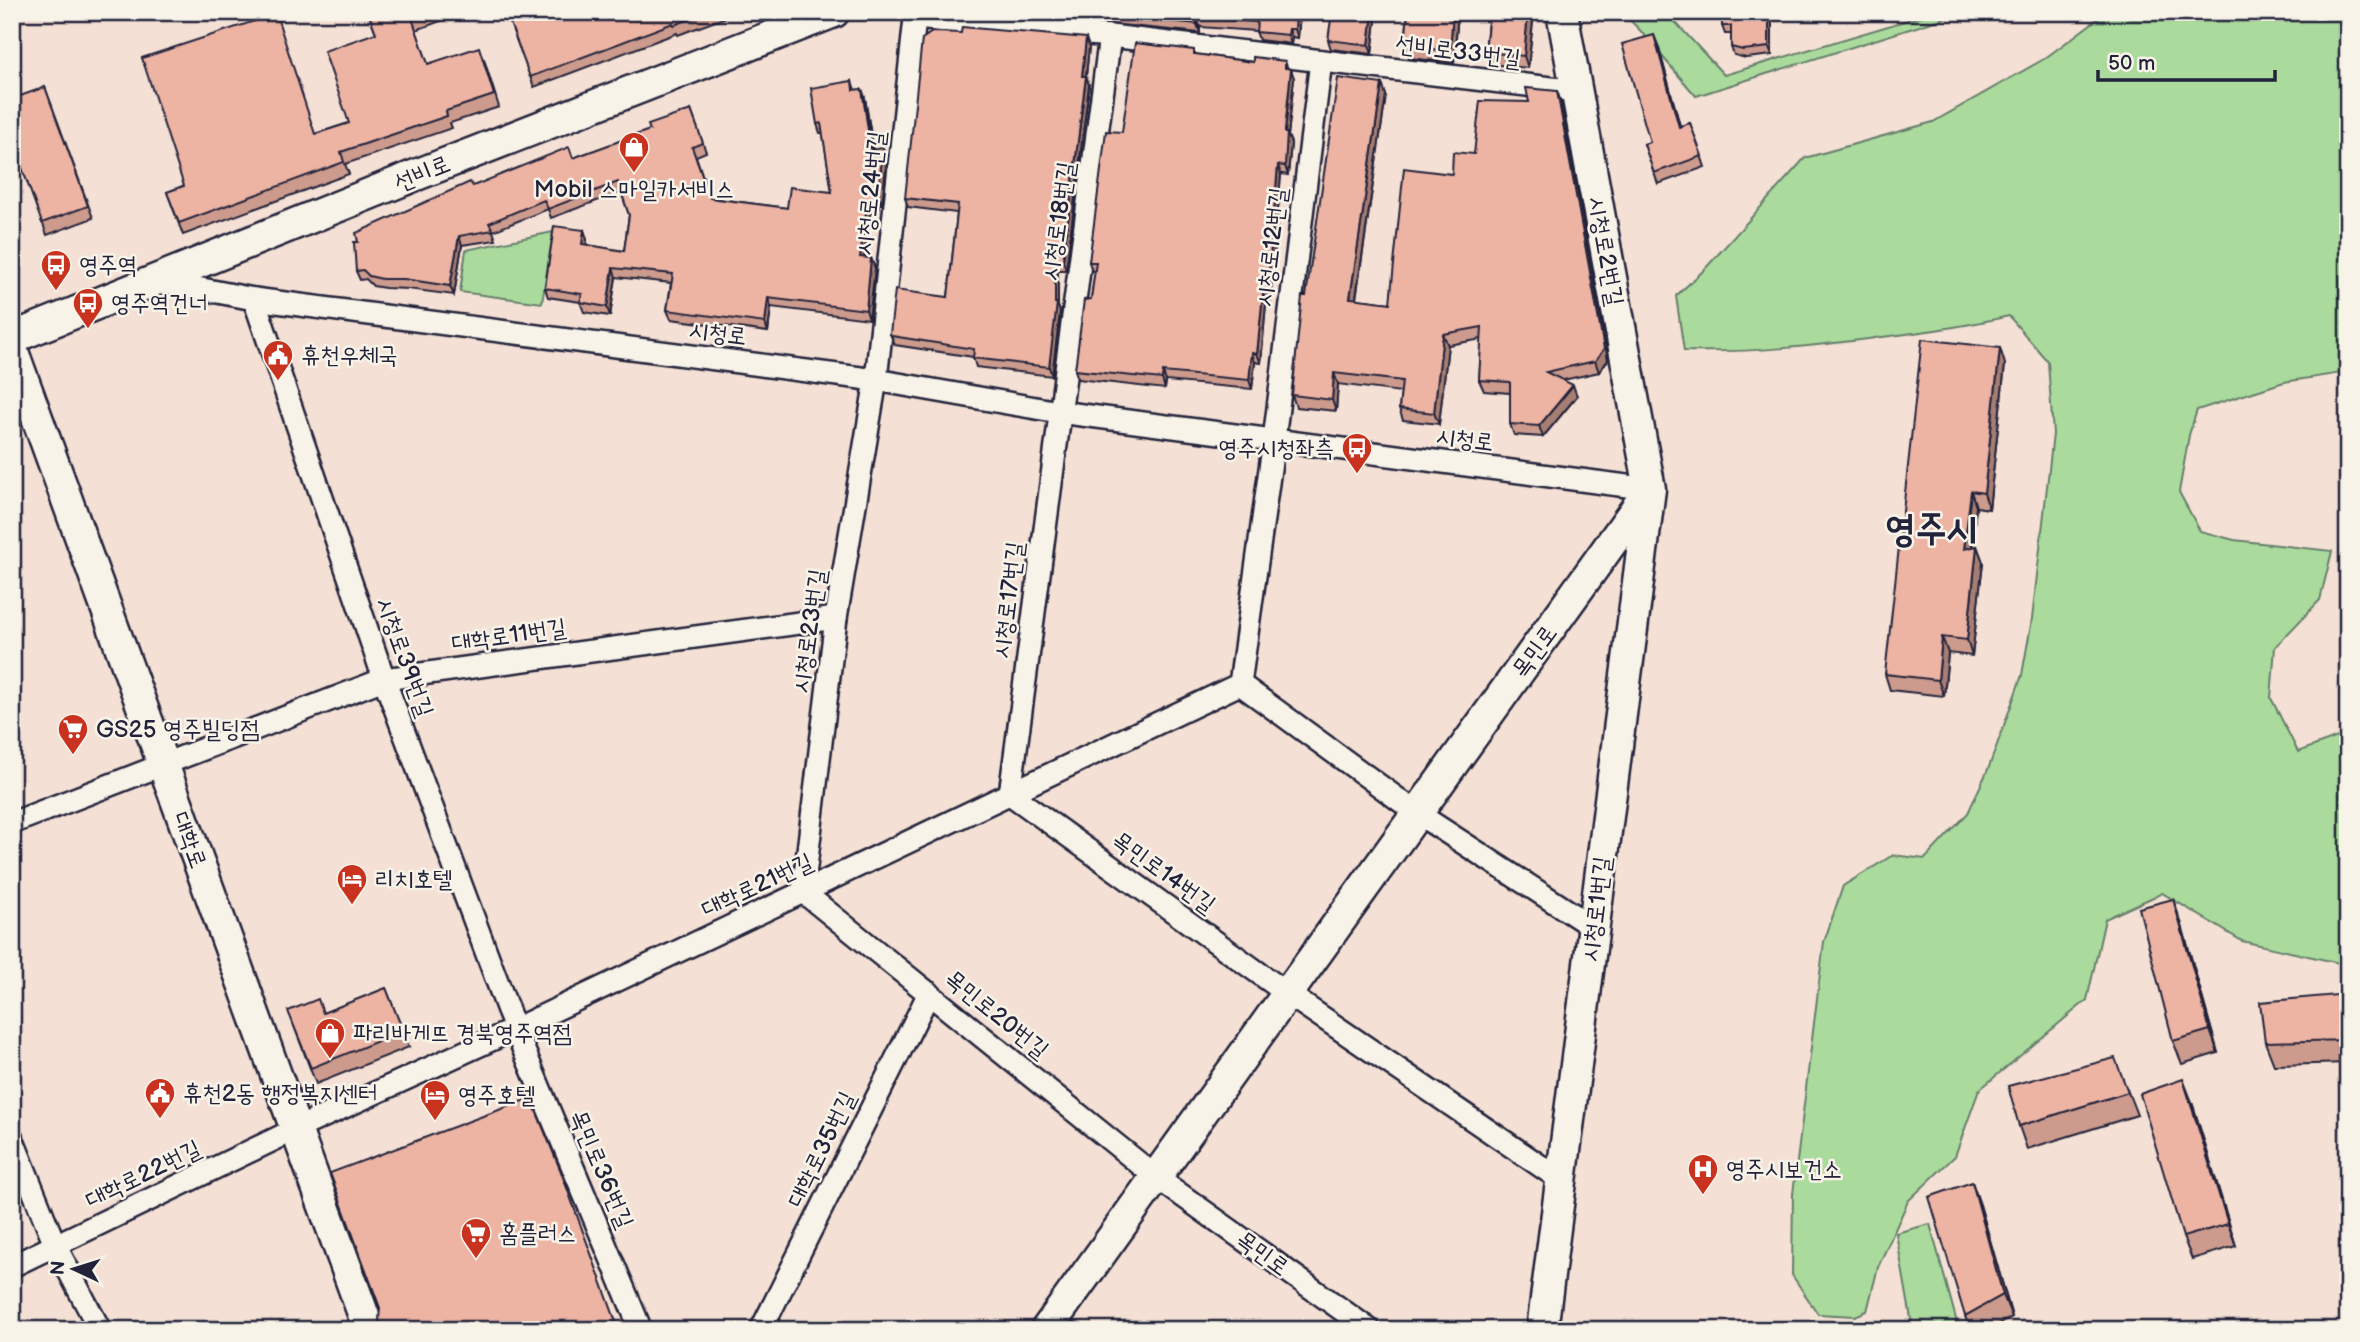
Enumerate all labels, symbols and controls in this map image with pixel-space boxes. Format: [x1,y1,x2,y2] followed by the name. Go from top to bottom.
[1394,29,1522,74] street label: 선비로33번길
[2098,38,2274,82] scale bar
[2108,51,2155,76] text: 50 m
[850,129,891,257] street label: 시청로24번길
[617,130,651,174] shop icon: Mobil 스마일카서비스
[390,149,454,198] street label: 선비로
[1036,160,1081,282] street label: 시청로18번길
[534,175,734,204] place label: Mobil 스마일카서비스
[1250,186,1293,308] street label: 시청로12번길
[1582,194,1629,308] street label: 시청로2번길
[39,248,73,292] bus stop icon: 영주역
[79,251,137,280] place label: 영주역
[71,286,105,330] bus stop icon: 영주역건너
[111,289,208,318] place label: 영주역건너
[687,316,748,351] street label: 시청로
[261,338,295,382] public building icon: 휴천우체국
[301,341,398,370] place label: 휴천우체국
[1434,422,1495,457] street label: 시청로
[1340,431,1374,475] bus stop icon: 영주시청좌측
[1218,434,1334,463] place label: 영주시청좌측
[1885,507,1977,552] district label: 영주시
[987,540,1030,660] street label: 시청로17번길
[786,567,833,695] street label: 시청로23번길
[369,593,440,721] street label: 시청로39번길
[450,613,568,658] street label: 대학로11번길
[1506,619,1563,683] street label: 목민로
[56,712,90,756] supermarket icon: GS25 영주빌딩점
[96,715,259,744] place label: GS25 영주빌딩점
[166,808,213,872] street label: 대학로
[1106,825,1221,920] street label: 목민로14번길
[697,847,818,924] street label: 대학로21번길
[1576,855,1617,963] street label: 시청로1번길
[335,862,369,906] hotel icon: 리치호텔
[375,865,452,894] place label: 리치호텔
[939,964,1054,1065] street label: 목민로20번길
[313,1016,347,1060] shop icon: 파리바게뜨 경북영주역점
[353,1019,572,1048] place label: 파리바게뜨 경북영주역점
[143,1076,177,1120] public building icon: 휴천2동 행정복지센터
[418,1078,452,1122] hotel icon: 영주호텔
[183,1079,377,1108] place label: 휴천2동 행정복지센터
[458,1081,535,1110] place label: 영주호텔
[781,1087,862,1212] street label: 대학로35번길
[564,1106,640,1233] street label: 목민로36번길
[81,1134,206,1215] street label: 대학로22번길
[1686,1152,1720,1196] hospital icon: 영주시보건소
[1726,1155,1842,1184] place label: 영주시보건소
[459,1216,493,1260] supermarket icon: 홈플러스
[499,1219,576,1248] place label: 홈플러스
[1231,1225,1295,1282] street label: 목민로
[38,1234,108,1304] north arrow
[47,1260,71,1276] text: N

